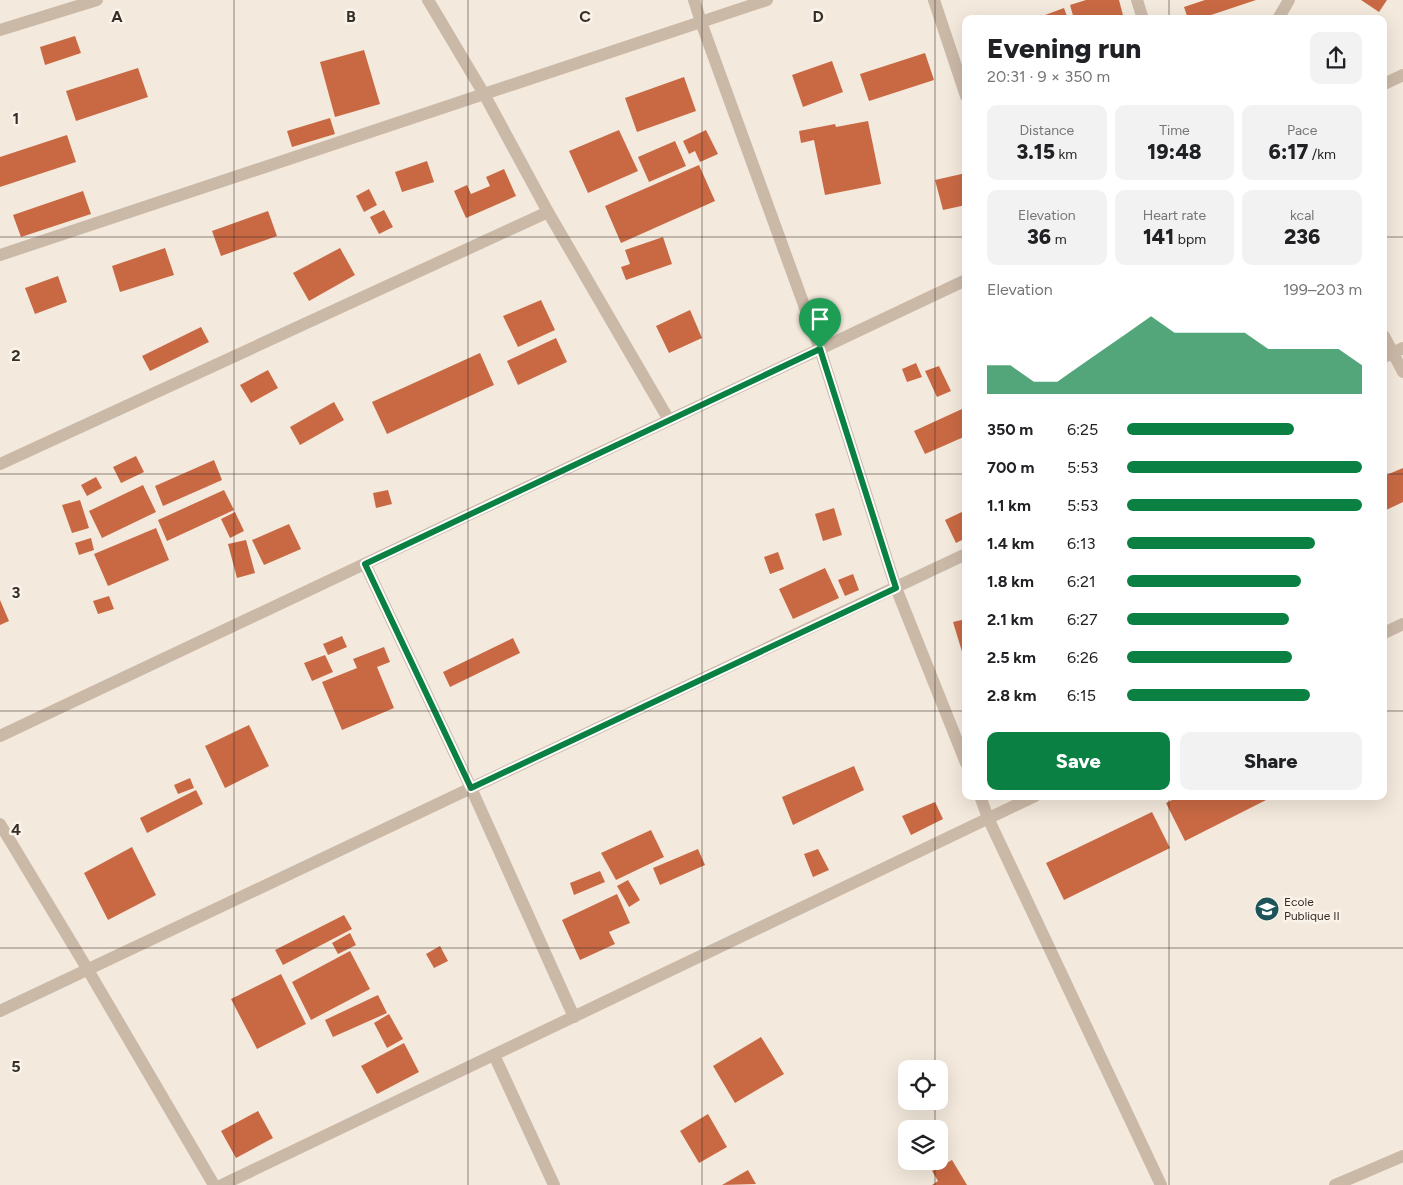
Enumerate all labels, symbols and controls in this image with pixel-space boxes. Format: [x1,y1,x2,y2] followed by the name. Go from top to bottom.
[111,7,123,26] text: A
[346,7,356,26] text: B
[579,7,591,26] text: C
[812,7,824,26] text: D
[987,31,1141,65] text: Evening run
[1310,32,1362,84] button: share
[987,67,1110,86] text: 20:31 · 9 × 350 m
[13,109,19,128] text: 1
[1019,122,1074,139] text: Distance
[1159,122,1190,139] text: Time
[1287,122,1317,139] text: Pace
[1016,139,1055,164] text: 3.15
[1147,139,1202,164] text: 19:48
[1268,139,1308,164] text: 6:17
[1055,146,1077,163] text: km
[1308,146,1336,163] text: /km
[1018,207,1076,224] text: Elevation
[1143,207,1206,224] text: Heart rate
[1290,207,1314,224] text: kcal
[1027,224,1051,249] text: 36
[1143,224,1174,249] text: 141
[1284,224,1320,249] text: 236
[1051,231,1067,248] text: m
[1174,231,1206,248] text: bpm
[987,280,1053,299] text: Elevation
[1283,280,1362,299] text: 199–203 m
[799,298,841,349] pin
[806,305,834,333] icon: arrive
[11,346,21,365] text: 2
[987,420,1033,439] text: 350 m
[1067,420,1098,439] text: 6:25
[987,458,1034,477] text: 700 m
[1067,458,1098,477] text: 5:53
[987,496,1031,515] text: 1.1 km
[1067,496,1098,515] text: 5:53
[987,534,1034,553] text: 1.4 km
[1067,534,1095,553] text: 6:13
[987,572,1034,591] text: 1.8 km
[1067,572,1096,591] text: 6:21
[12,583,21,602] text: 3
[987,610,1033,629] text: 2.1 km
[1067,610,1098,629] text: 6:27
[987,648,1036,667] text: 2.5 km
[1067,648,1098,667] text: 6:26
[987,686,1036,705] text: 2.8 km
[1067,686,1096,705] text: 6:15
[987,732,1170,790] button: Save
[1180,732,1362,790] button: Share
[11,820,21,839] text: 4
[1284,895,1340,923] place label: Ecole Publique II
[1254,896,1280,922] school or university icon: Ecole Publique II
[11,1057,21,1076] text: 5
[898,1060,948,1170] map controls
[898,1060,948,1110] button: locate
[898,1120,948,1170] button: layers

